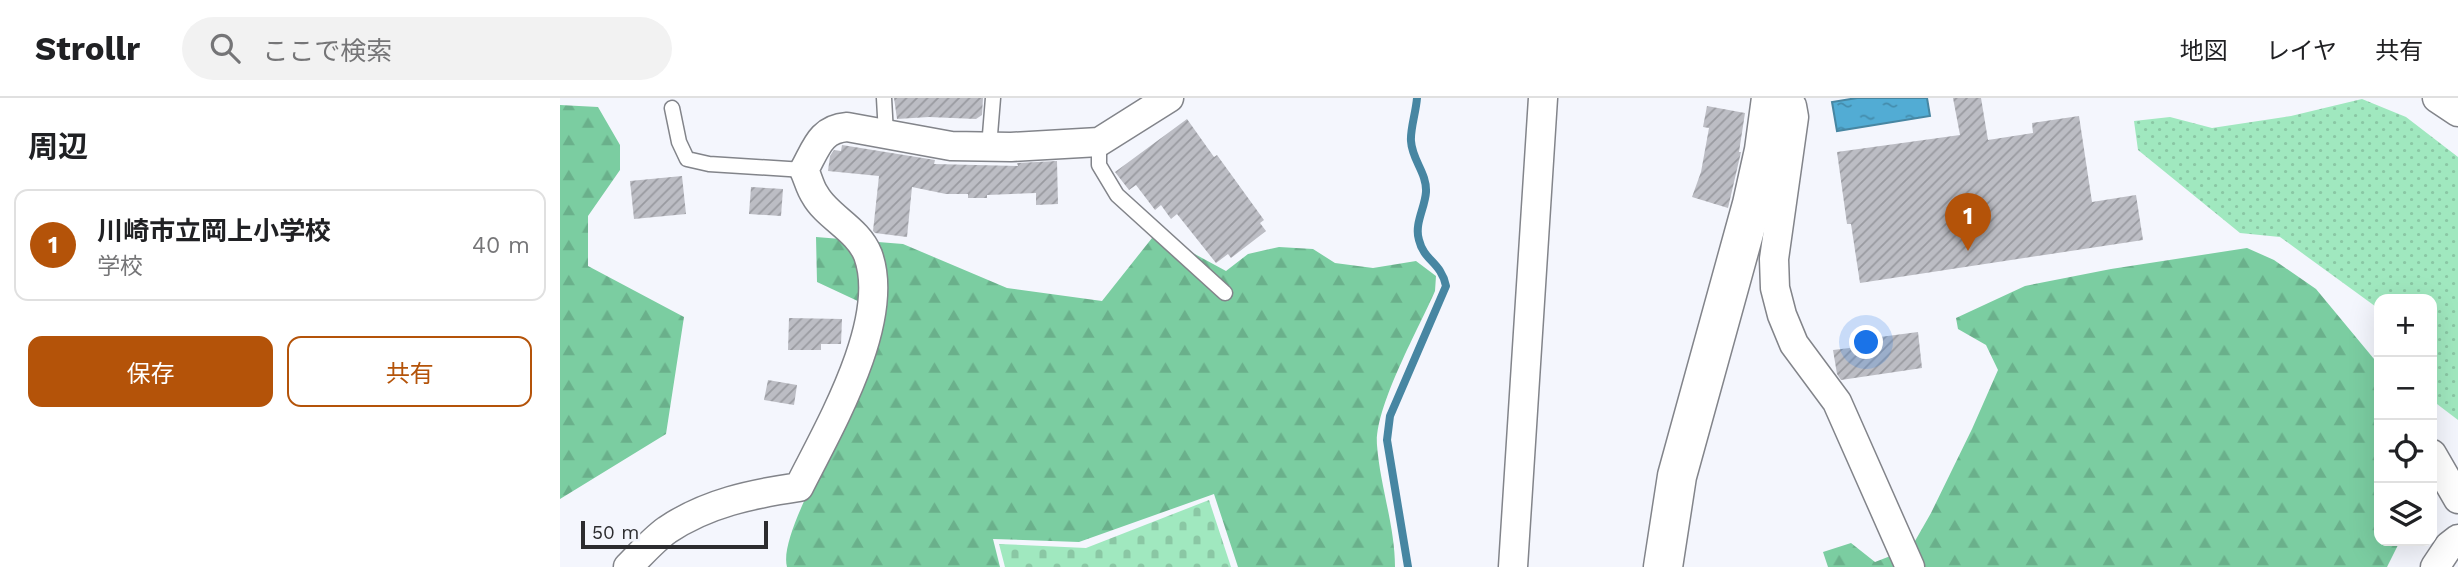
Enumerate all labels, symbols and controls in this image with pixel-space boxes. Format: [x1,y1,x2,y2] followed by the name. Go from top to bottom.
[182,17,672,80] search box
[35,29,140,68] text: Strollr
[206,29,244,67] icon: search
[262,36,392,66] text: ここで検索
[2180,37,2228,65] text: 地図
[2266,37,2337,65] text: レイヤ
[2375,37,2423,65] text: 共有
[28,129,88,164] text: 周辺
[1945,193,1991,251] pin: 1
[97,216,331,246] text: 川崎市立岡上小学校
[48,232,58,259] text: 1
[472,232,530,259] text: 40 m
[97,253,143,280] text: 学校
[2374,294,2437,546] map controls
[2374,294,2437,357] button: +
[1849,325,1883,359] your location
[28,336,273,407] button: 保存
[287,336,532,407] button: 共有
[2374,357,2437,420] button: −
[2374,420,2437,483] button: locate
[2374,483,2437,546] button: layers
[581,518,768,550] scale bar
[592,521,639,544] text: 50 m

